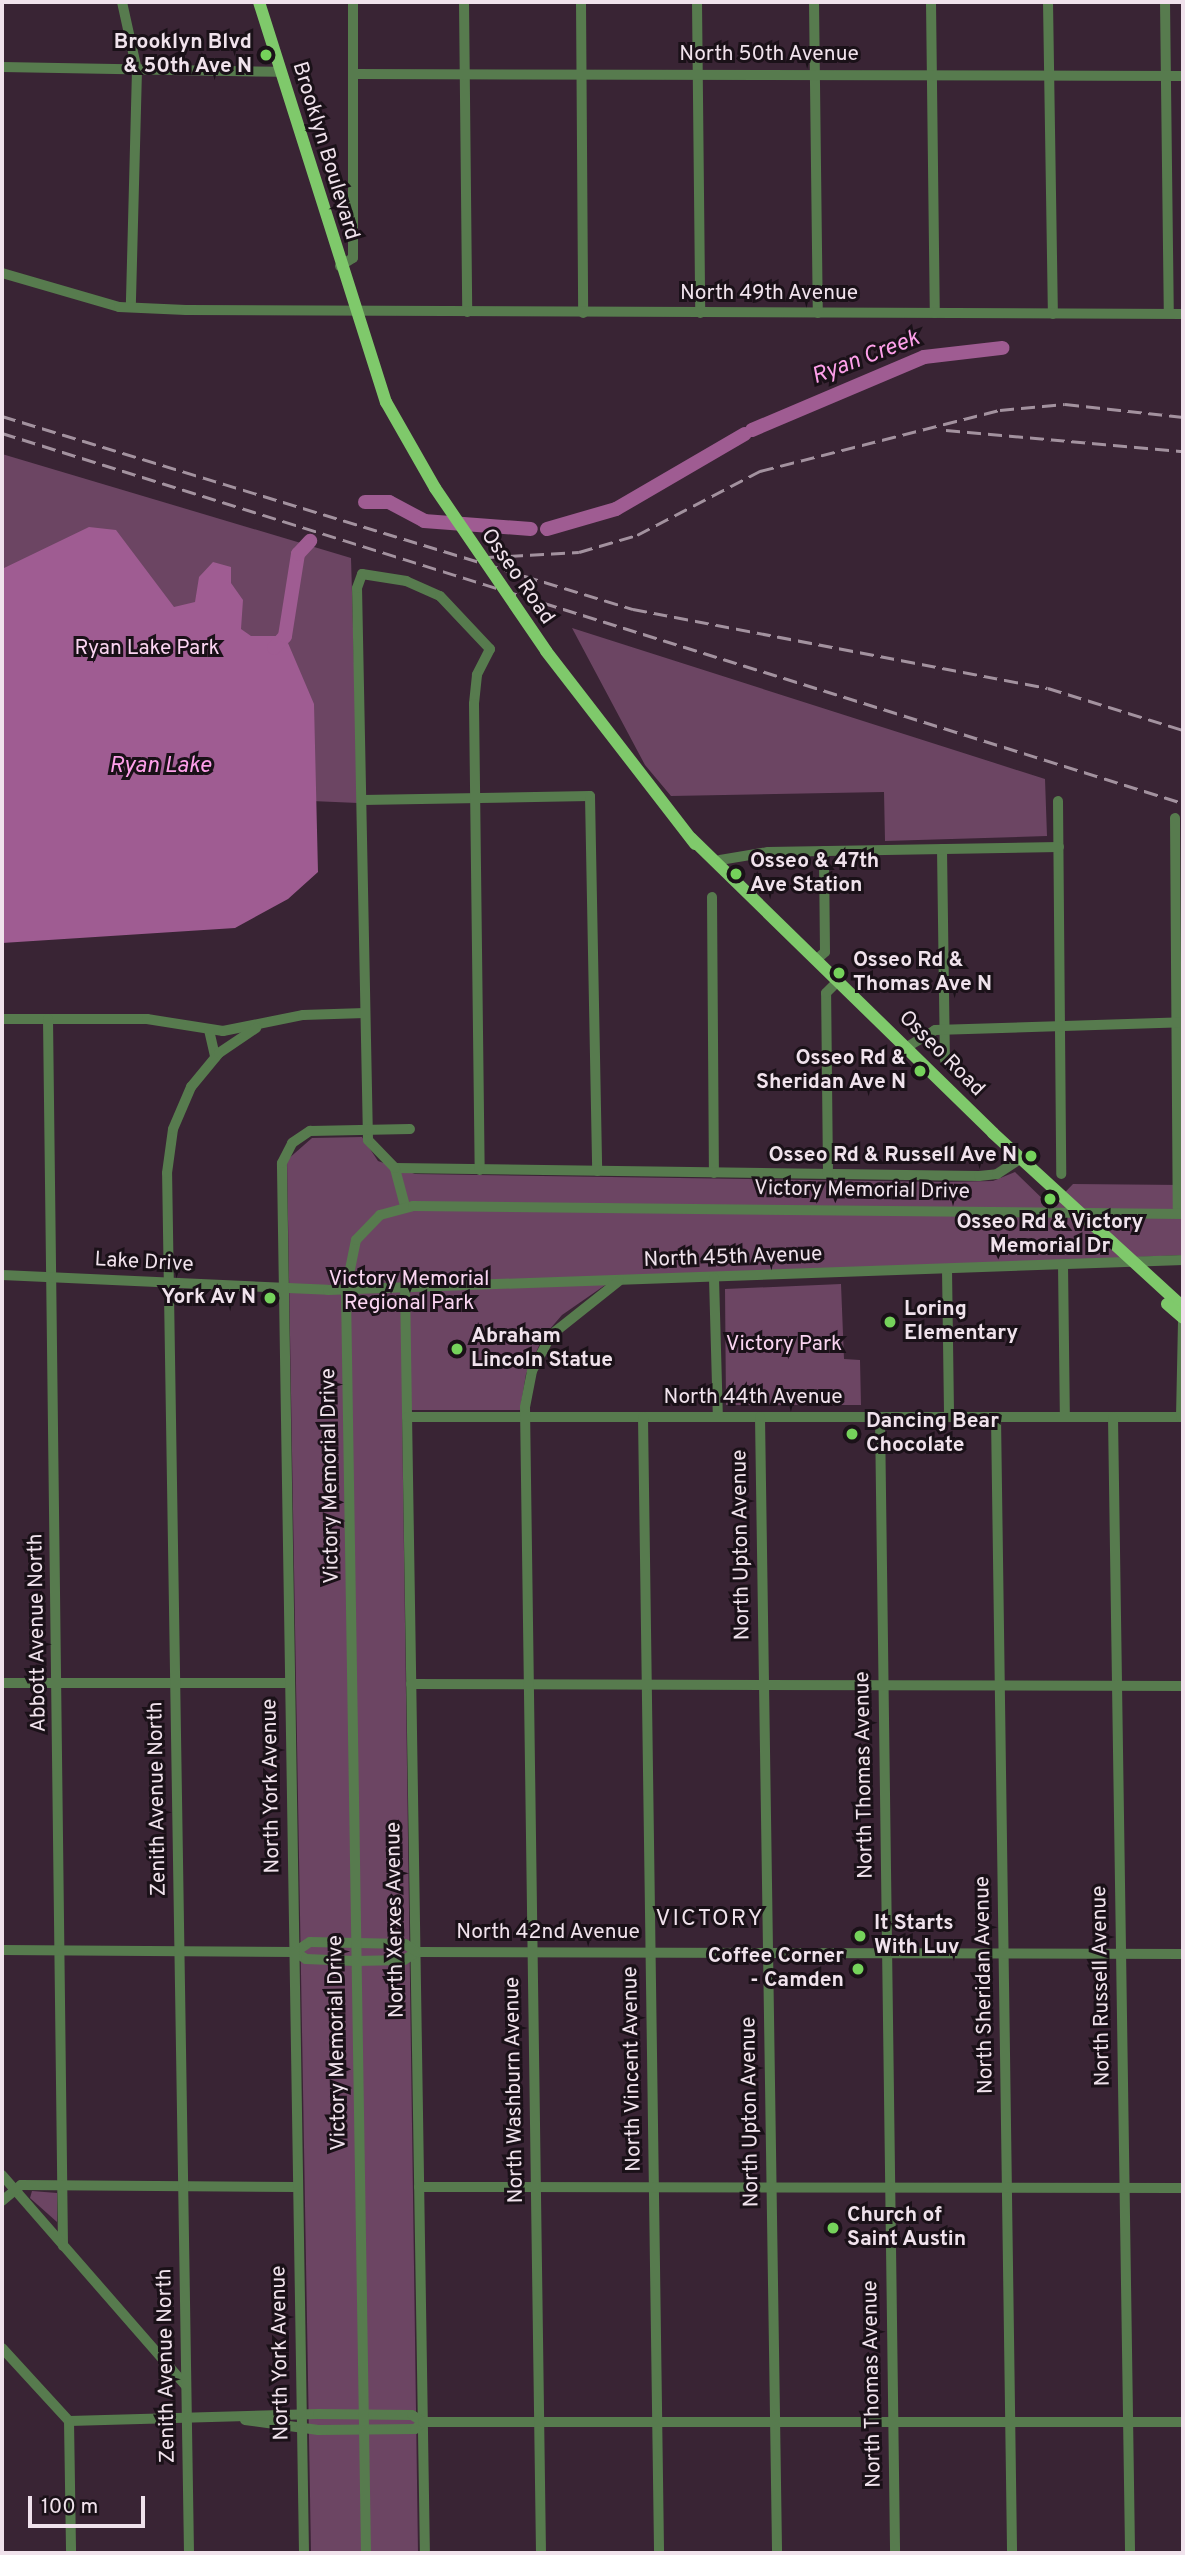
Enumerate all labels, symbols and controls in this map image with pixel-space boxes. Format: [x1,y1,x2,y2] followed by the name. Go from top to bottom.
[114,30,252,80] place label: Brooklyn Blvd & 50th Ave N
[679,42,859,68] street label: North 50th Avenue
[258,47,274,63] marker: Brooklyn Blvd & 50th Ave N
[286,59,364,243] street label: Brooklyn Boulevard
[679,281,859,307] street label: North 49th Avenue
[808,326,924,392] water label: Ryan Creek
[475,524,559,630] street label: Osseo Road
[74,636,220,662] park label: Ryan Lake Park
[109,753,211,781] water label: Ryan Lake
[750,849,879,899] place label: Osseo & 47th Ave Station
[728,866,744,882] marker: Osseo & 47th Ave Station
[853,948,993,998] place label: Osseo Rd & Thomas Ave N
[831,965,847,981] marker: Osseo Rd & Thomas Ave N
[893,1006,989,1102] street label: Osseo Road
[755,1046,906,1096] place label: Osseo Rd & Sheridan Ave N
[912,1063,928,1079] marker: Osseo Rd & Sheridan Ave N
[768,1143,1017,1169] place label: Osseo Rd & Russell Ave N
[1023,1148,1039,1164] marker: Osseo Rd & Russell Ave N
[754,1177,970,1205] street label: Victory Memorial Drive
[1042,1191,1058,1207] marker: Osseo Rd & Victory Memorial Dr
[956,1210,1144,1260] place label: Osseo Rd & Victory Memorial Dr
[643,1242,823,1274] street label: North 45th Avenue
[94,1248,194,1278] street label: Lake Drive
[328,1267,490,1317] park label: Victory Memorial Regional Park
[160,1285,256,1311] place label: York Av N
[262,1290,278,1306] marker: York Av N
[904,1297,1018,1347] place label: Loring Elementary
[882,1314,898,1330] marker: Loring Elementary
[471,1324,613,1374] place label: Abraham Lincoln Statue
[726,1332,842,1358] park label: Victory Park
[449,1341,465,1357] marker: Abraham Lincoln Statue
[317,1368,345,1584] street label: Victory Memorial Drive
[663,1385,843,1411] street label: North 44th Avenue
[866,1409,999,1459] place label: Dancing Bear Chocolate
[844,1426,860,1442] marker: Dancing Bear Chocolate
[728,1449,756,1641] street label: North Upton Avenue
[24,1533,52,1733] street label: Abbott Avenue North
[851,1670,879,1880] street label: North Thomas Avenue
[258,1697,286,1875] street label: North York Avenue
[144,1701,172,1897] street label: Zenith Avenue North
[382,1821,410,2019] street label: North Xerxes Avenue
[970,1875,1000,2095] street label: North Sheridan Avenue
[1088,1885,1116,2087] street label: North Russell Avenue
[656,1906,764,1934] district label: VICTORY
[874,1911,959,1961] place label: It Starts With Luv
[456,1920,640,1946] street label: North 42nd Avenue
[852,1928,868,1944] marker: It Starts With Luv
[324,1935,352,2151] street label: Victory Memorial Drive
[708,1944,844,1994] place label: Coffee Corner - Camden
[850,1961,866,1977] marker: Coffee Corner - Camden
[619,1965,647,2173] street label: North Vincent Avenue
[500,1976,530,2204] street label: North Washburn Avenue
[737,2016,765,2208] street label: North Upton Avenue
[847,2203,967,2253] place label: Church of Saint Austin
[825,2220,841,2236] marker: Church of Saint Austin
[267,2264,295,2442] street label: North York Avenue
[153,2268,181,2464] street label: Zenith Avenue North
[859,2279,887,2489] street label: North Thomas Avenue
[32,2482,149,2526] scale bar
[41,2494,98,2521] text: 100 m

